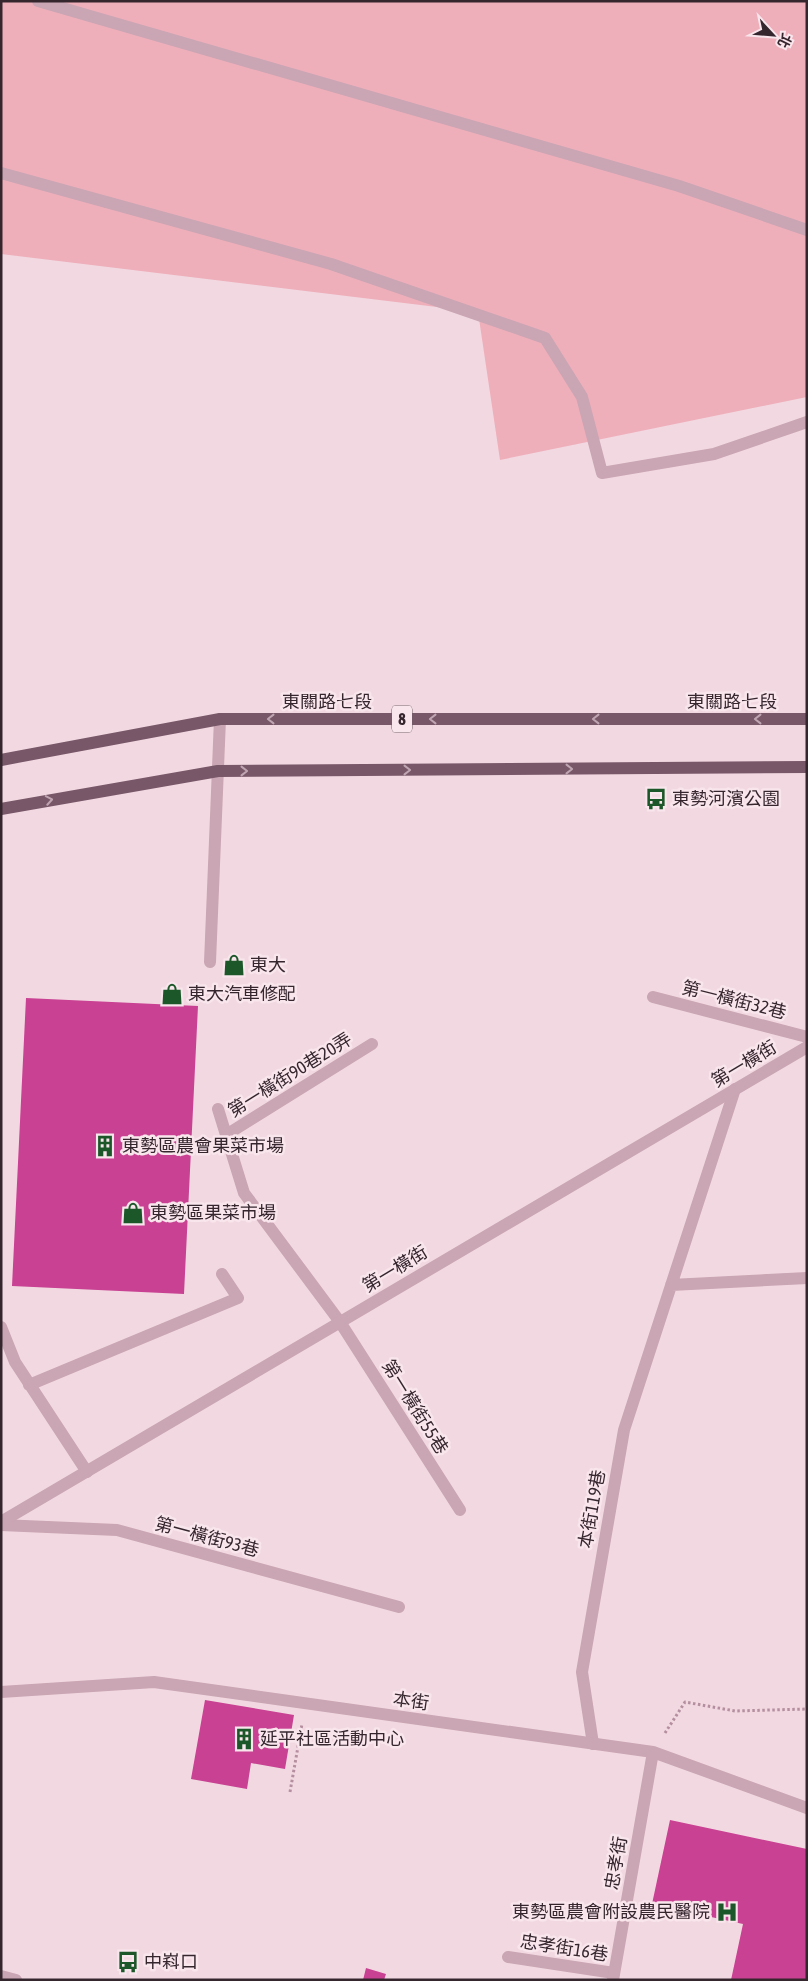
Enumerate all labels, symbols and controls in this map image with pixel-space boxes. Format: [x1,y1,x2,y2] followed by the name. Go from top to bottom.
[748,10,798,60] north arrow
[774,31,795,50] text: 北
[282,691,372,712] street label: 東關路七段
[687,691,777,712] street label: 東關路七段
[392,706,412,732] road number: 8
[266,714,274,724] one-way arrow
[429,714,436,724] one-way arrow
[591,714,599,724] one-way arrow
[754,714,762,724] one-way arrow
[566,764,574,774] one-way arrow
[404,765,411,775] one-way arrow
[241,766,249,776] one-way arrow
[643,786,669,812] bus stop icon: 東勢河濱公園
[672,788,780,809] place label: 東勢河濱公園
[45,796,54,806] one-way arrow
[221,952,247,978] shop icon: 東大
[250,954,286,975] place label: 東大
[680,976,789,1023] street label: 第一橫街32巷
[159,981,185,1007] shop icon: 東大汽車修配
[188,983,296,1004] place label: 東大汽車修配
[224,1028,355,1121] street label: 第一橫街90巷20弄
[707,1036,780,1091] street label: 第一橫街
[92,1133,118,1159] building icon: 東勢區農會果菜市場
[122,1135,284,1156] place label: 東勢區農會果菜市場
[120,1200,146,1226] shop icon: 東勢區果菜市場
[150,1202,276,1223] place label: 東勢區果菜市場
[358,1241,431,1296] street label: 第一橫街
[378,1356,453,1458] street label: 第一橫街55巷
[574,1468,609,1550] street label: 本街119巷
[153,1513,261,1560] street label: 第一橫街93巷
[392,1688,430,1713] street label: 本街
[231,1726,257,1752] building icon: 延平社區活動中心
[260,1728,404,1749] place label: 延平社區活動中心
[600,1835,631,1891] street label: 忠孝街
[714,1899,740,1925] hospital icon: 東勢區農會附設農民醫院
[512,1901,710,1922] place label: 東勢區農會附設農民醫院
[519,1930,610,1965] street label: 忠孝街16巷
[115,1949,141,1975] bus stop icon: 中嵙口
[144,1951,198,1972] place label: 中嵙口

